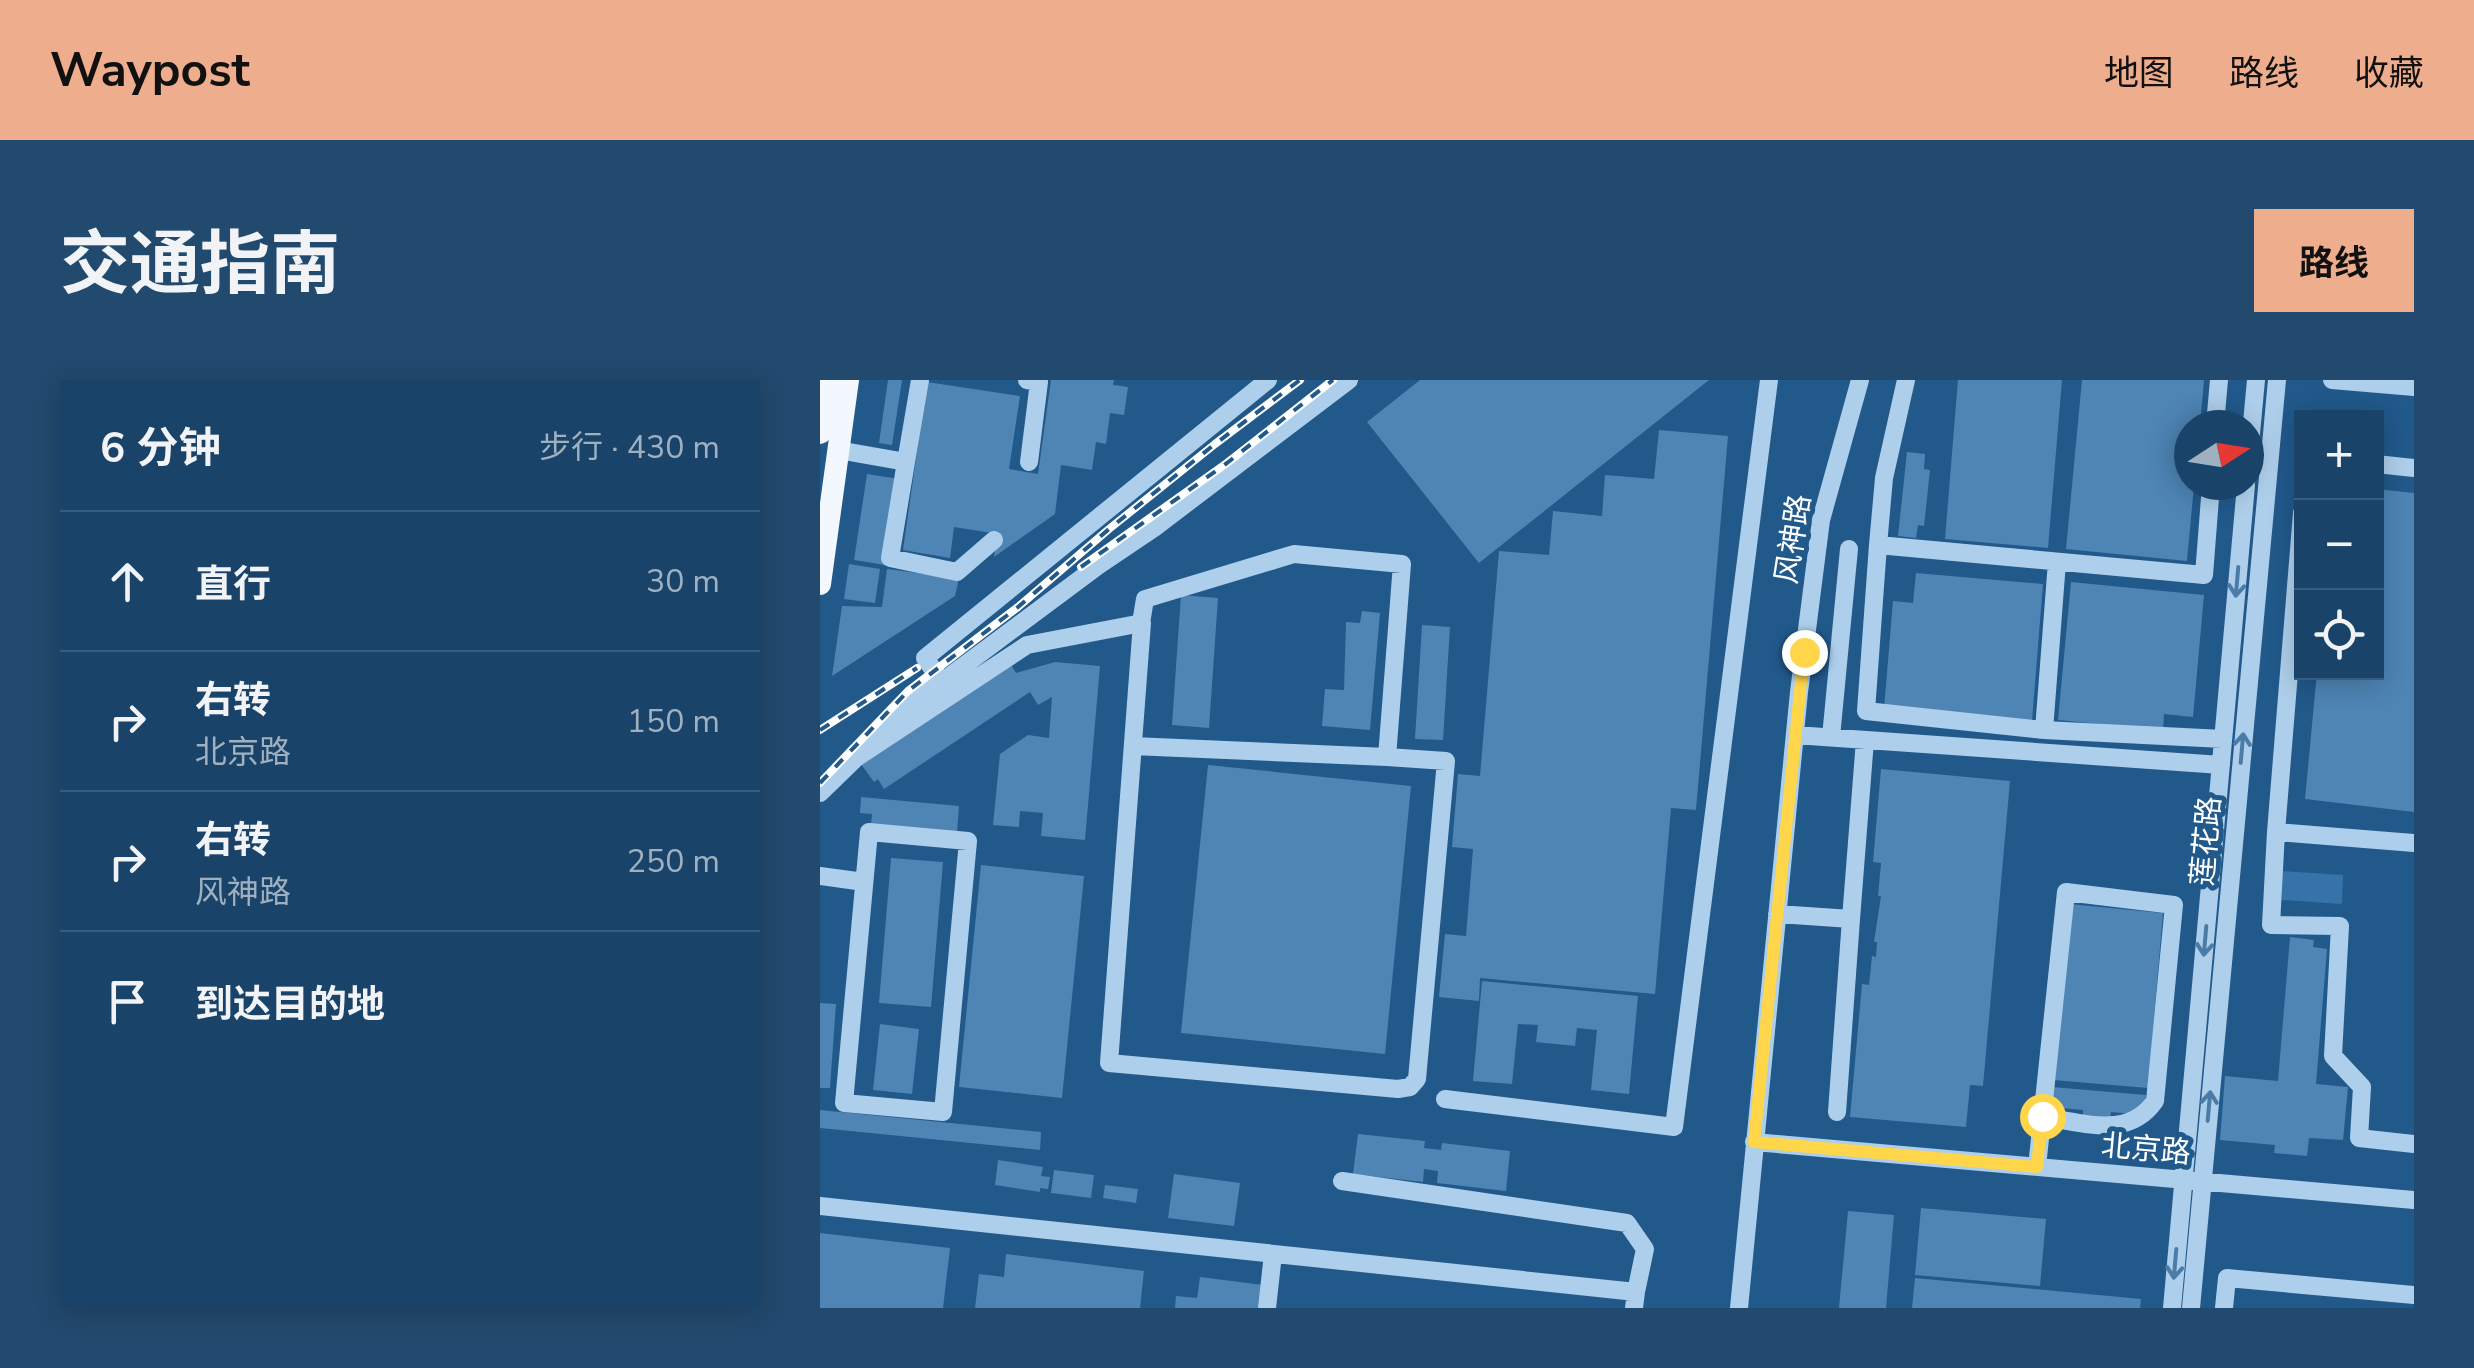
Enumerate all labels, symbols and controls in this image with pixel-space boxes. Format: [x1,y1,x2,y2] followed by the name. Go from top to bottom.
[50,37,250,103] text: Waypost
[2104,50,2174,97] text: 地图
[2229,50,2299,97] text: 路线
[2354,50,2424,97] text: 收藏
[2254,209,2414,312] button: 路线
[60,217,340,313] text: 交通指南
[2174,410,2264,500] north arrow
[2294,410,2384,680] map controls
[2294,410,2384,500] button: +
[100,420,221,477] text: 6 分钟
[539,426,720,469] text: 步行 · 430 m
[1766,491,1821,587] street label: 风神路
[2294,500,2384,590] button: −
[100,554,155,609] icon: ahead
[195,559,271,610] text: 直行
[646,560,720,603] text: 30 m
[2228,566,2247,598] one-way arrow
[2294,590,2384,680] button: locate
[1782,630,1828,676] route end
[195,675,271,726] text: 右转
[100,694,155,749] icon: right
[627,700,720,743] text: 150 m
[195,731,291,774] text: 北京路
[2233,732,2252,764] one-way arrow
[2182,794,2231,888] street label: 莲花路
[195,815,271,866] text: 右转
[100,834,155,889] icon: right
[627,840,720,883] text: 250 m
[195,871,291,914] text: 风神路
[2195,924,2214,956] one-way arrow
[100,974,155,1029] icon: arrive
[195,979,385,1030] text: 到达目的地
[2200,1091,2219,1123] one-way arrow
[2020,1094,2066,1140] route start
[2099,1125,2193,1174] street label: 北京路
[2166,1248,2185,1280] one-way arrow

